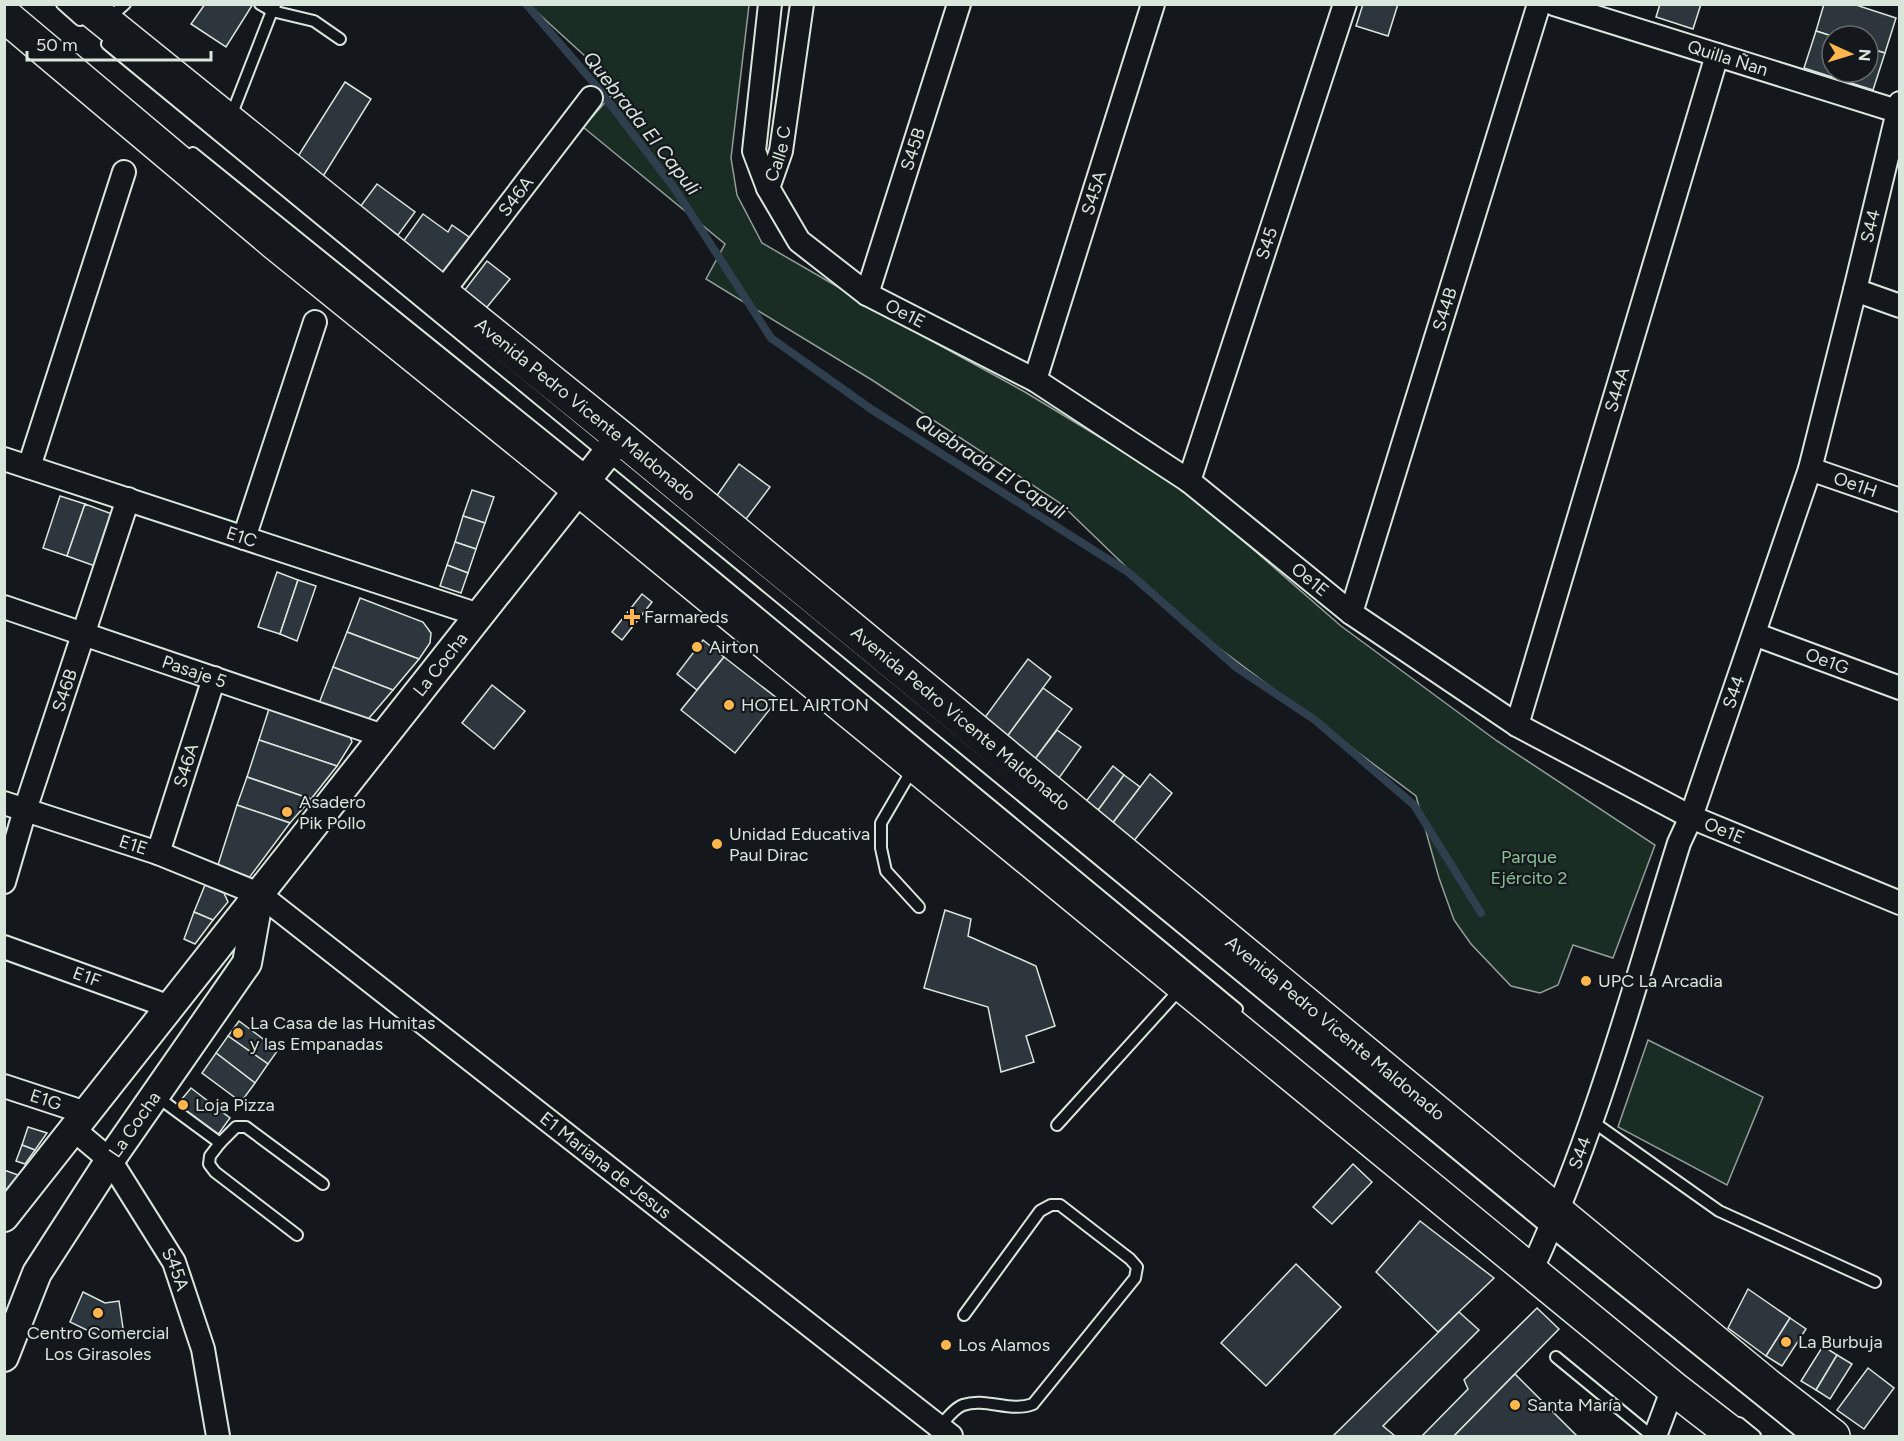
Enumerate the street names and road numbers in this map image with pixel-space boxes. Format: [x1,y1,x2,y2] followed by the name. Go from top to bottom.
[1685,35,1771,81] street label: Quilla Ñan
[760,124,795,185] street label: Calle C
[896,125,930,173] street label: S45B
[1076,168,1111,218] street label: S45A
[493,172,538,221] street label: S46A
[1856,207,1885,245] street label: S44
[1251,224,1282,262] street label: S45
[1428,285,1462,334] street label: S44B
[882,294,929,333] street label: Oe1E
[471,313,700,506] street label: Avenida Pedro Vicente Maldonado
[1600,365,1634,415] street label: S44A
[1831,467,1880,502] street label: Oe1H
[223,522,260,552] street label: E1C
[1287,558,1333,601] street label: Oe1E
[846,622,1075,816] street label: Avenida Pedro Vicente Maldonado
[408,628,472,701] street label: La Cocha
[1802,643,1852,679] street label: Oe1G
[159,651,229,693] street label: Pasaje 5
[47,666,82,714] street label: S46B
[1718,673,1750,711] street label: S44
[169,741,203,790] street label: S46A
[1701,813,1748,849] street label: Oe1E
[116,830,150,860] street label: E1E
[1221,931,1449,1125] street label: Avenida Pedro Vicente Maldonado
[70,962,104,992] street label: E1F
[27,1084,65,1115] street label: E1G
[104,1087,165,1162] street label: La Cocha
[535,1107,676,1224] street label: E1 Mariana de Jesus
[1564,1133,1596,1172] street label: S44
[157,1243,194,1294] street label: S45A

